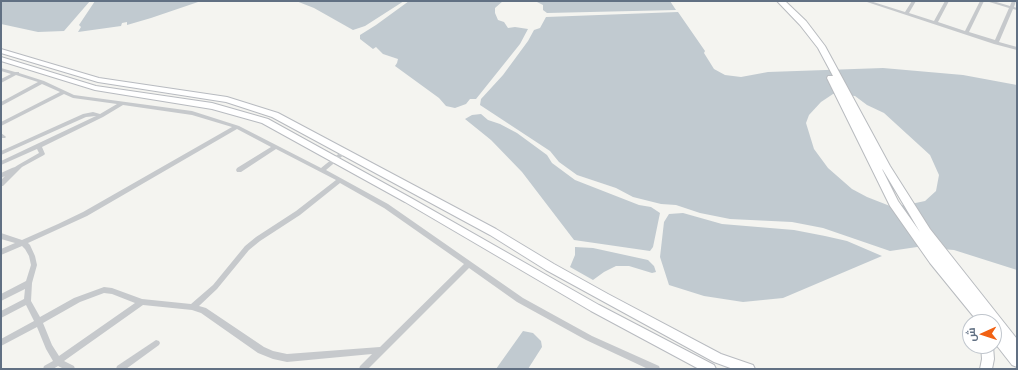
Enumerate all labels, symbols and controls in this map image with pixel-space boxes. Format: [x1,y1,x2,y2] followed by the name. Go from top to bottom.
[962,314,1002,354] north arrow
[964,327,978,342] text: ش

